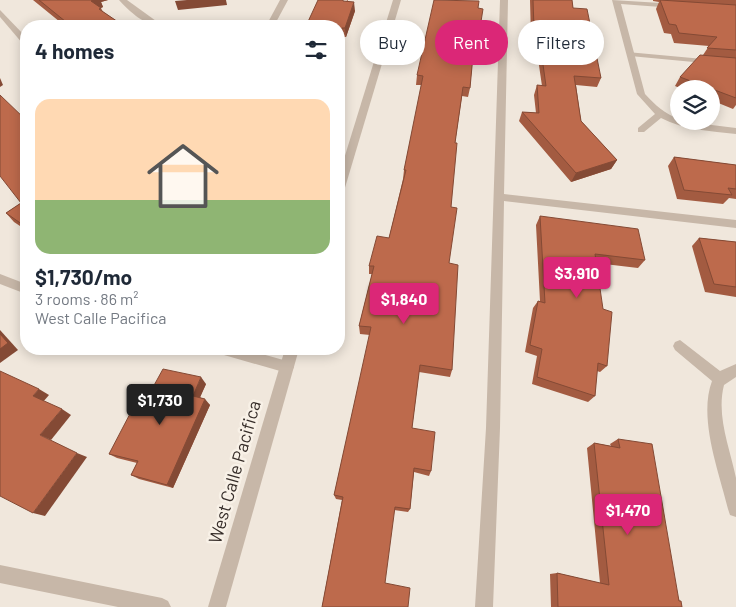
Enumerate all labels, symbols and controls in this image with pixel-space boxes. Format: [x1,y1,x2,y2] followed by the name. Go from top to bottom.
[360,20,425,65] chip: Buy
[435,20,508,65] chip: Rent
[518,20,604,65] chip: Filters
[302,36,330,64] icon: filters
[35,38,114,63] text: 4 homes
[670,80,720,130] map controls
[670,80,720,130] button: layers
[138,131,228,221] icon: home
[536,256,618,299] pin: $3,910
[555,263,600,282] text: $3,910
[35,264,132,289] text: $1,730/mo
[363,282,445,325] pin: $1,840
[35,289,139,308] text: 3 rooms · 86 m²
[381,289,427,308] text: $1,840
[35,308,167,327] text: West Calle Pacifica
[119,384,201,426] pin: $1,730
[138,390,182,409] text: $1,730
[203,398,265,546] street label: West Calle Pacifica
[587,494,669,536] pin: $1,470
[606,500,650,519] text: $1,470

